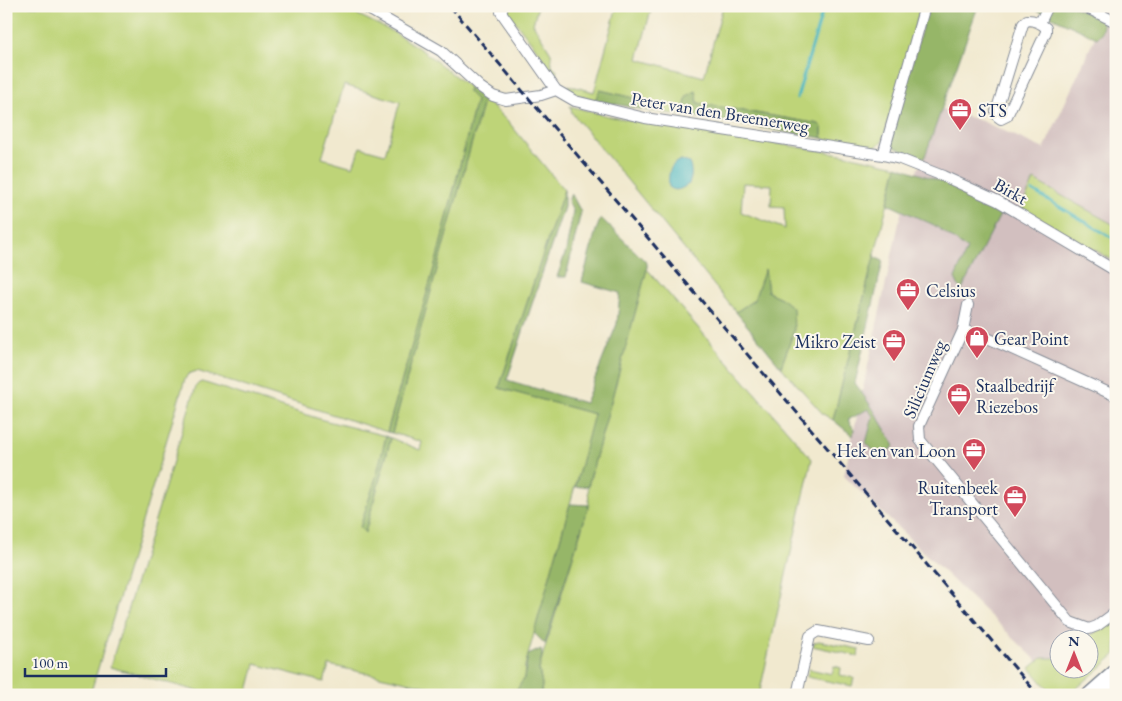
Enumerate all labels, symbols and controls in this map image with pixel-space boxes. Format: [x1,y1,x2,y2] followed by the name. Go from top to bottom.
[629,87,811,137] street label: Peter van den Breemerweg
[947,97,973,131] office icon: STS
[978,99,1007,122] place label: STS
[990,172,1032,210] street label: Birkt
[895,277,921,311] office icon: Celsius
[926,279,976,302] place label: Celsius
[964,325,990,359] shop icon: Gear Point
[994,327,1069,350] place label: Gear Point
[881,328,907,362] office icon: Mikro Zeist
[795,330,876,353] place label: Mikro Zeist
[897,336,951,422] street label: Siliciumweg
[976,374,1056,418] place label: Staalbedrijf Riezebos
[946,382,972,416] office icon: Staalbedrijf Riezebos
[961,437,987,471] office icon: Hek en van Loon
[836,439,956,462] place label: Hek en van Loon
[918,476,999,520] place label: Ruitenbeek Transport
[1002,484,1028,518] office icon: Ruitenbeek Transport
[1050,628,1100,678] north arrow
[1068,632,1080,650] text: N
[25,646,166,678] scale bar
[32,653,69,672] text: 100 m

